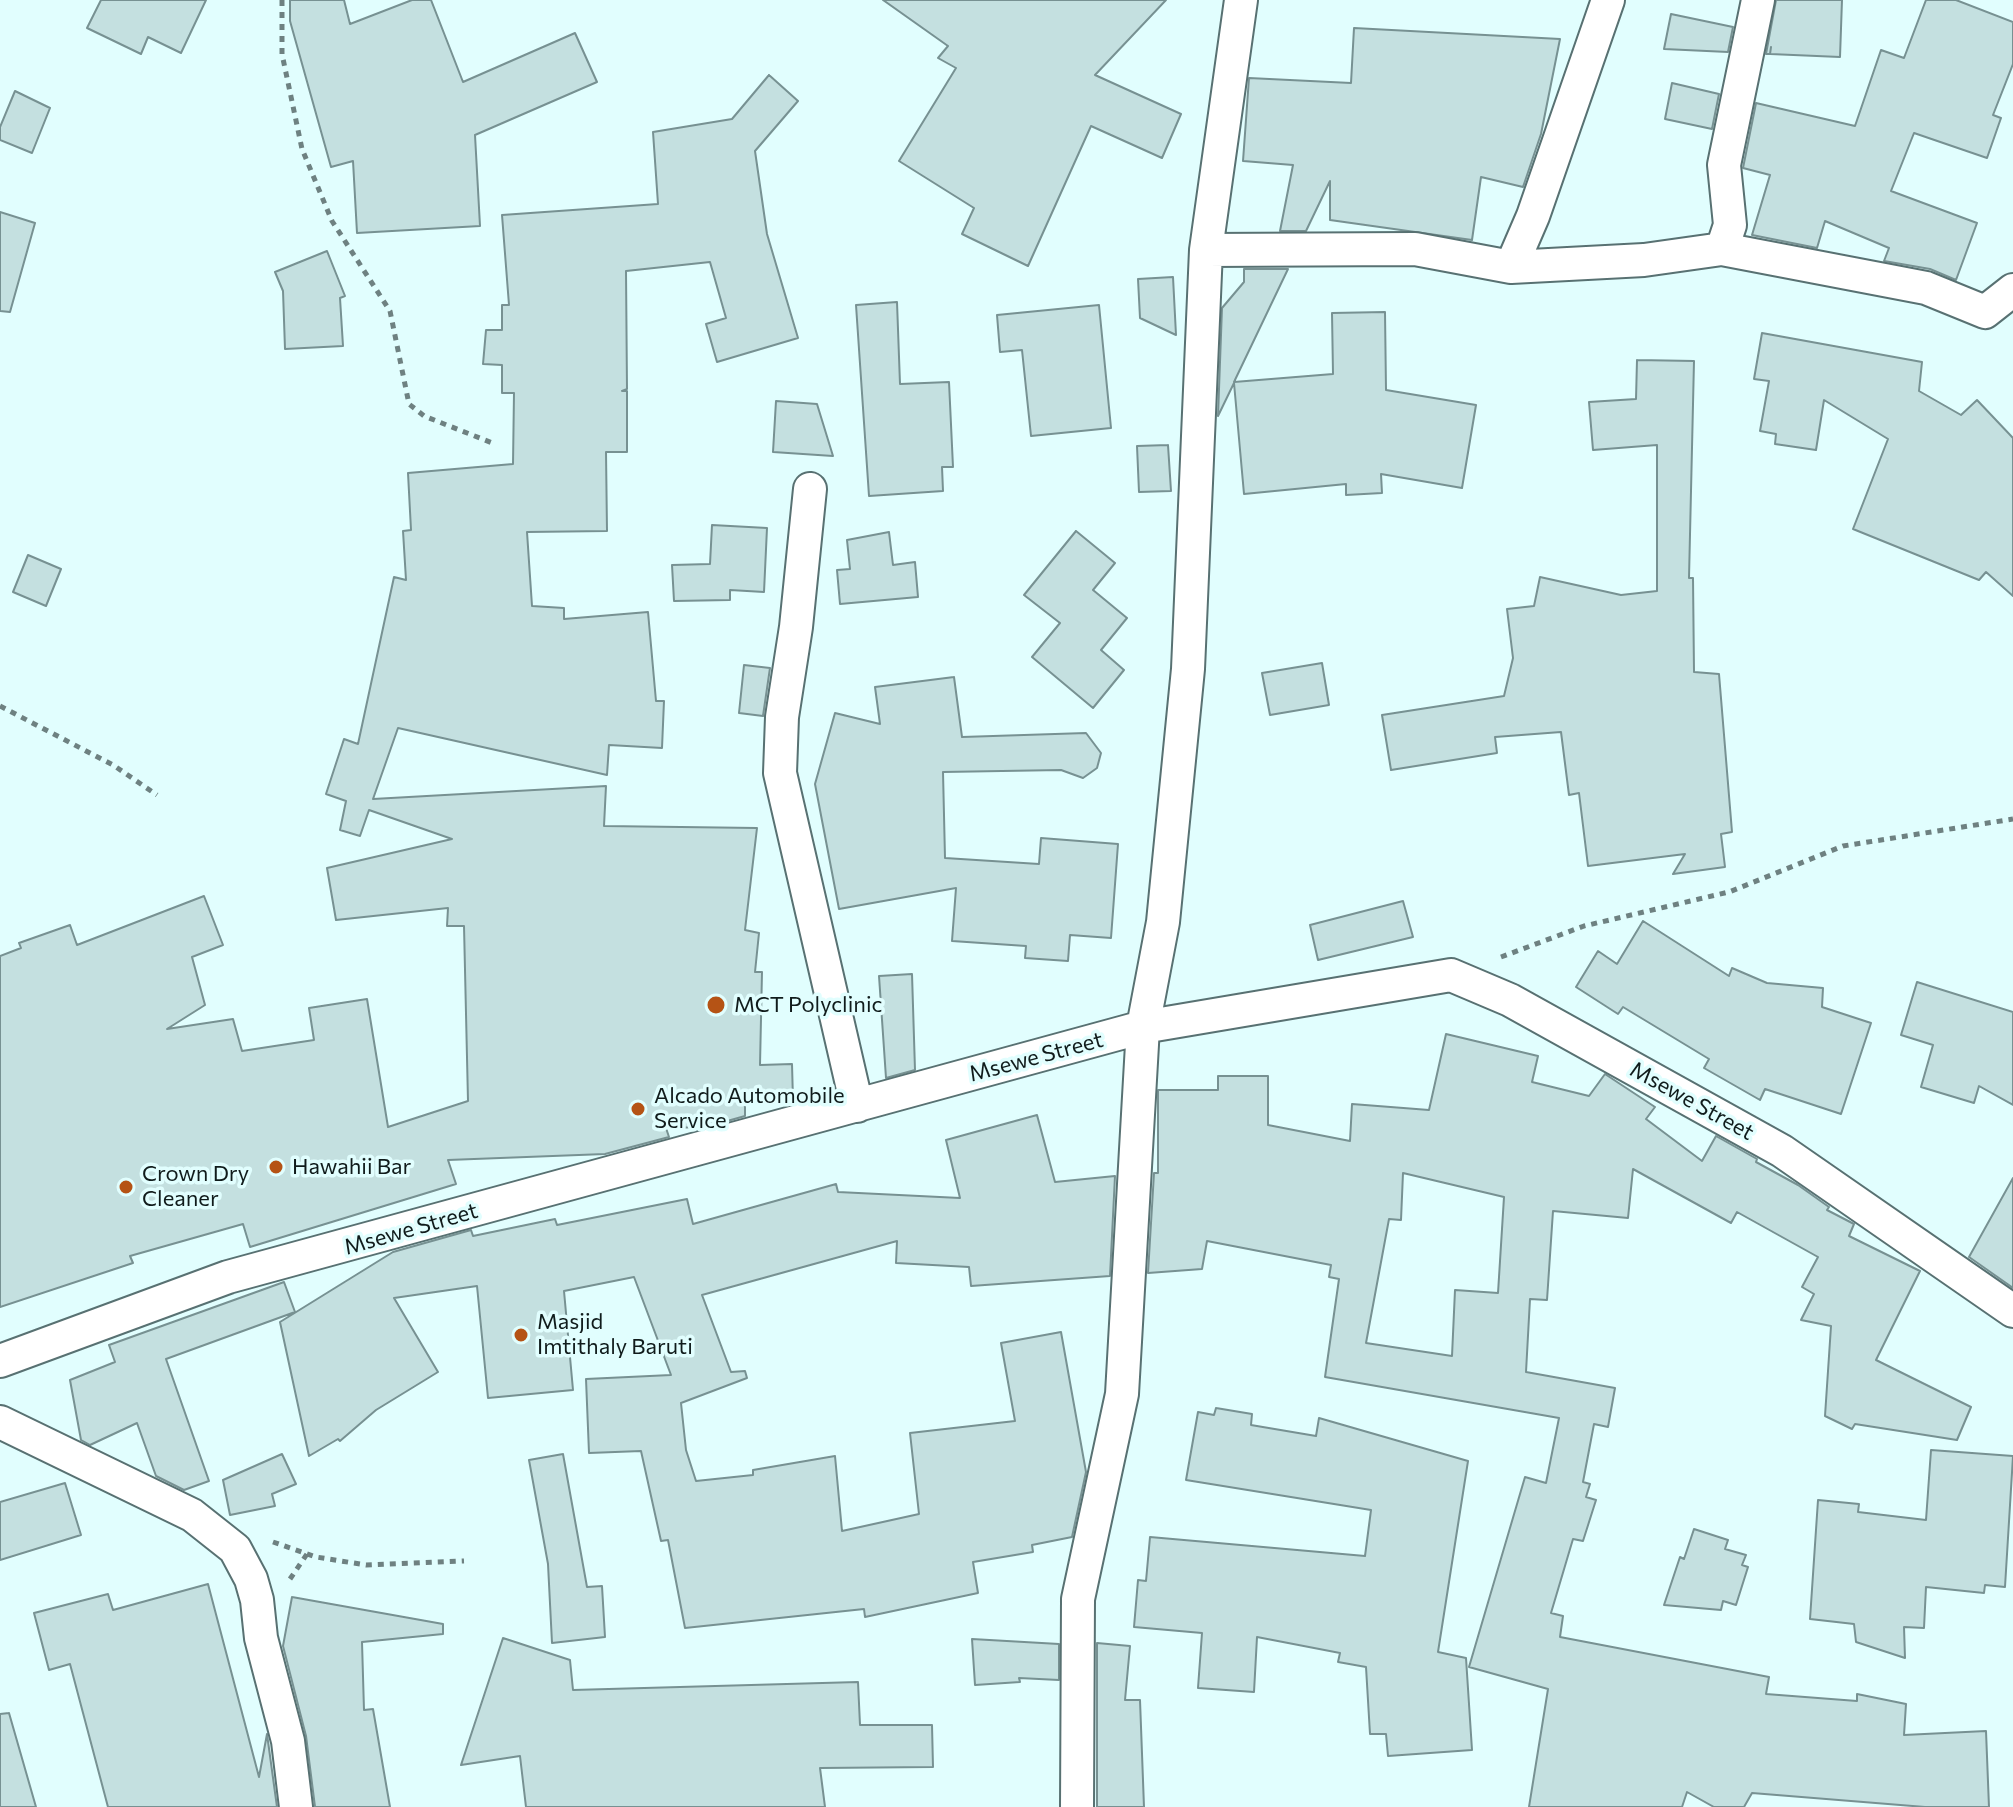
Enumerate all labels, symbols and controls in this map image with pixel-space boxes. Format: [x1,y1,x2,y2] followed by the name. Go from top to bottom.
[734,992,882,1018] place label: MCT Polyclinic
[705,994,727,1016] marker: MCT Polyclinic
[966,1026,1106,1088] street label: Msewe Street
[1625,1056,1759,1146] street label: Msewe Street
[654,1083,845,1134] place label: Alcado Automobile Service
[629,1100,647,1118] marker: Alcado Automobile Service
[292,1154,411,1180] place label: Hawahii Bar
[267,1158,285,1176] marker: Hawahii Bar
[142,1161,249,1212] place label: Crown Dry Cleaner
[117,1178,135,1196] marker: Crown Dry Cleaner
[341,1197,481,1261] street label: Msewe Street
[537,1309,693,1360] place label: Masjid Imtithaly Baruti
[512,1326,530,1344] marker: Masjid Imtithaly Baruti

